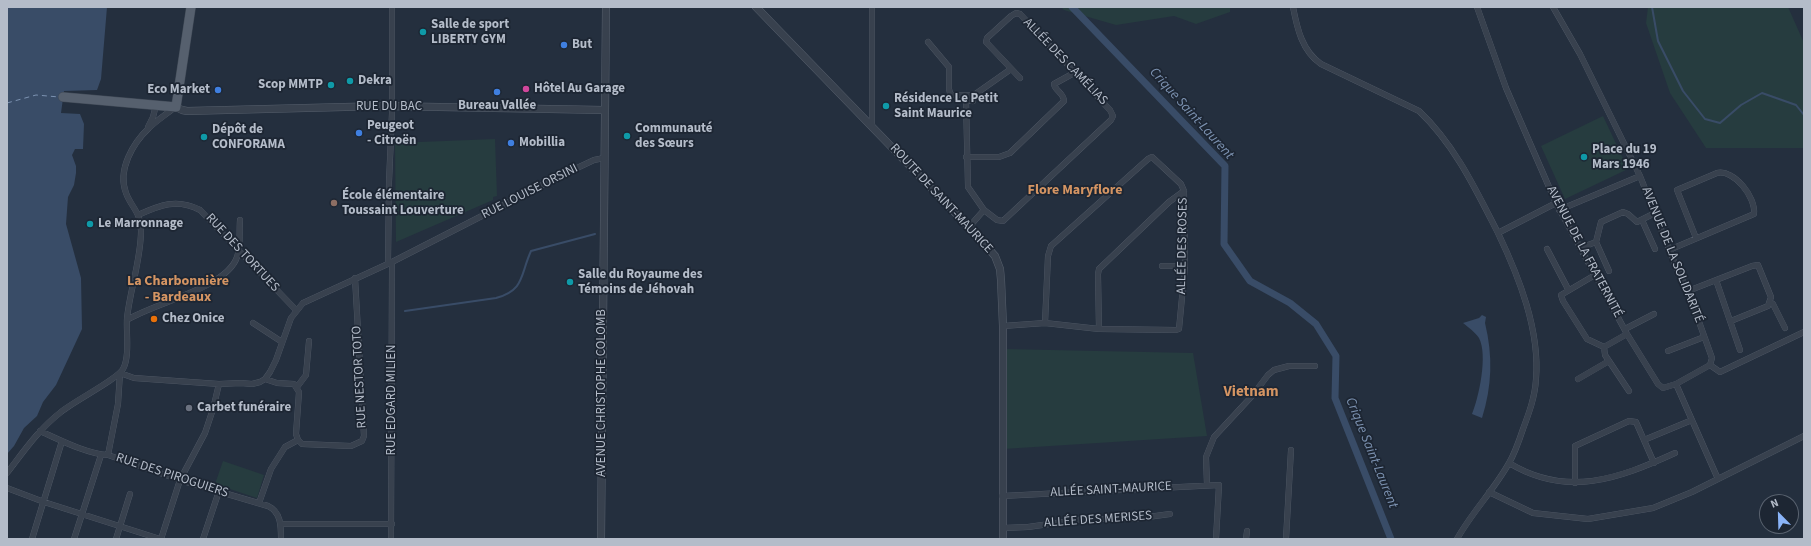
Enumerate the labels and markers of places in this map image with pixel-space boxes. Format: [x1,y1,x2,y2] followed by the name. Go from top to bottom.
[431,17,509,48] place label: Salle de sport LIBERTY GYM
[418,27,428,37] marker: Salle de sport LIBERTY GYM
[572,37,592,53] place label: But
[559,40,569,50] marker: But
[358,73,392,89] place label: Dekra
[345,76,355,86] marker: Dekra
[258,77,323,93] place label: Scop MMTP
[326,80,336,90] marker: Scop MMTP
[534,81,625,97] place label: Hôtel Au Garage
[147,82,210,98] place label: Eco Market
[521,84,531,94] marker: Hôtel Au Garage
[213,85,223,95] marker: Eco Market
[492,87,502,97] marker: Bureau Vallée
[894,91,998,122] place label: Résidence Le Petit Saint Maurice
[458,98,536,114] place label: Bureau Vallée
[881,101,891,111] marker: Résidence Le Petit Saint Maurice
[367,118,416,149] place label: Peugeot - Citroën
[635,121,713,152] place label: Communauté des Sœurs
[212,122,285,153] place label: Dépôt de CONFORAMA
[354,128,364,138] marker: Peugeot - Citroën
[622,131,632,141] marker: Communauté des Sœurs
[199,132,209,142] marker: Dépôt de CONFORAMA
[519,135,565,151] place label: Mobillia
[506,138,516,148] marker: Mobillia
[1592,142,1657,173] place label: Place du 19 Mars 1946
[1579,152,1589,162] marker: Place du 19 Mars 1946
[342,188,464,219] place label: École élémentaire Toussaint Louverture
[329,198,339,208] marker: École élémentaire Toussaint Louverture
[98,216,183,232] place label: Le Marronnage
[85,219,95,229] marker: Le Marronnage
[578,267,702,298] place label: Salle du Royaume des Témoins de Jéhovah
[565,277,575,287] marker: Salle du Royaume des Témoins de Jéhovah
[162,311,225,327] place label: Chez Onice
[149,314,159,324] marker: Chez Onice
[197,400,291,416] place label: Carbet funéraire
[184,403,194,413] marker: Carbet funéraire

